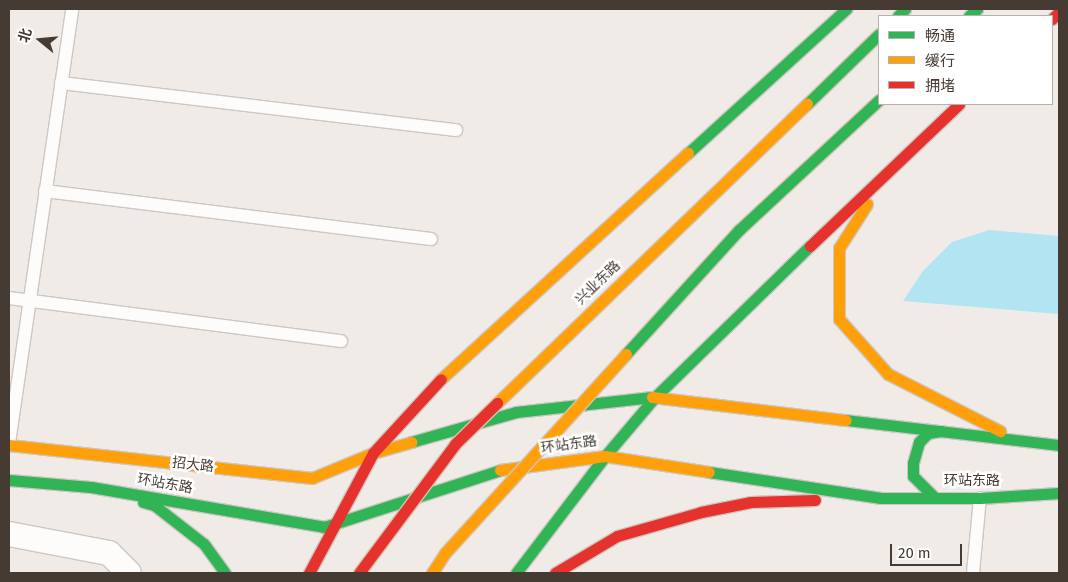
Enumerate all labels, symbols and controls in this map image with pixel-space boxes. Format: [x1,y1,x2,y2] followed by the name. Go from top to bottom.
[15,15,65,65] north arrow
[878,15,1053,105] legend
[15,26,35,45] text: 北
[925,27,955,45] text: 畅通
[925,52,955,70] text: 缓行
[925,77,955,95] text: 拥堵
[572,258,624,308] street label: 兴业东路
[540,433,598,457] street label: 环站东路
[171,454,215,476] street label: 招大路
[136,471,194,497] street label: 环站东路
[944,473,1000,489] street label: 环站东路
[893,534,966,566] scale bar
[898,544,931,562] text: 20 m

